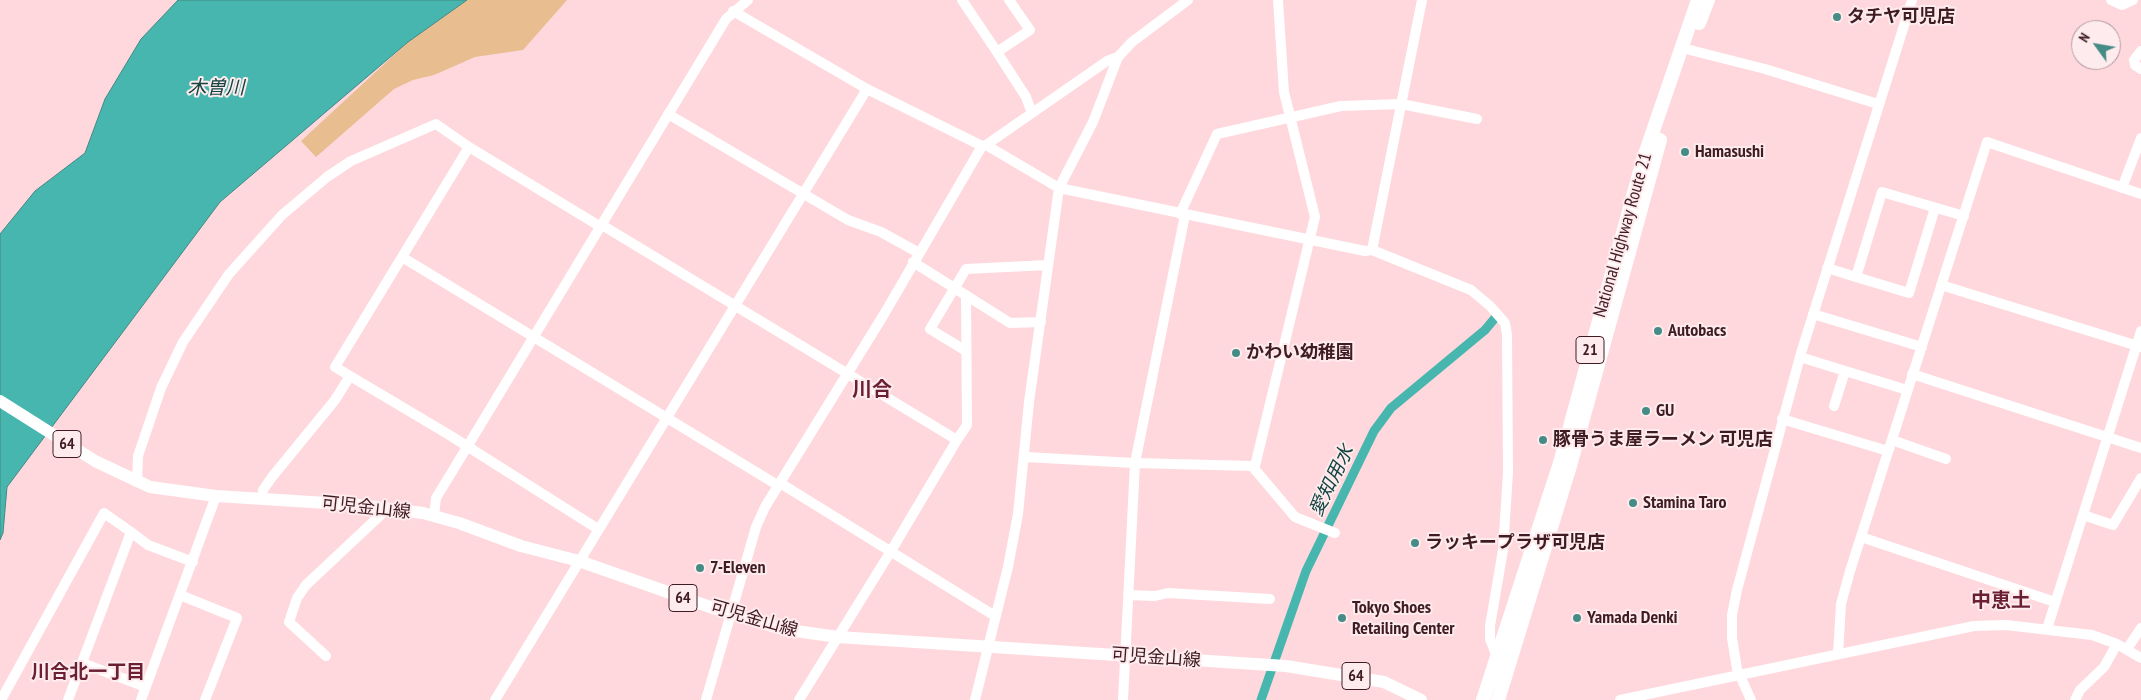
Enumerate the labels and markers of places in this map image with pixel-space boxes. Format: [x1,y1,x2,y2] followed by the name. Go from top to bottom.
[1847,6,1955,28] place label: タチヤ可児店
[1831,11,1843,23] marker: タチヤ可児店
[1695,141,1764,163] place label: Hamasushi
[1679,146,1691,158] marker: Hamasushi
[1668,320,1726,342] place label: Autobacs
[1652,325,1664,337] marker: Autobacs
[1246,342,1354,364] place label: かわい幼稚園
[1230,347,1242,359] marker: かわい幼稚園
[1656,400,1674,422] place label: GU
[1640,405,1652,417] marker: GU
[1553,429,1773,451] place label: 豚骨うま屋ラーメン 可児店
[1537,434,1549,446] marker: 豚骨うま屋ラーメン 可児店
[1643,492,1726,514] place label: Stamina Taro
[1627,497,1639,509] marker: Stamina Taro
[1425,532,1605,554] place label: ラッキープラザ可児店
[1409,537,1421,549] marker: ラッキープラザ可児店
[710,557,766,579] place label: 7-Eleven
[694,562,706,574] marker: 7-Eleven
[1352,597,1455,640] place label: Tokyo Shoes Retailing Center
[1587,607,1678,629] place label: Yamada Denki
[1336,612,1348,624] marker: Tokyo Shoes Retailing Center
[1571,612,1583,624] marker: Yamada Denki

